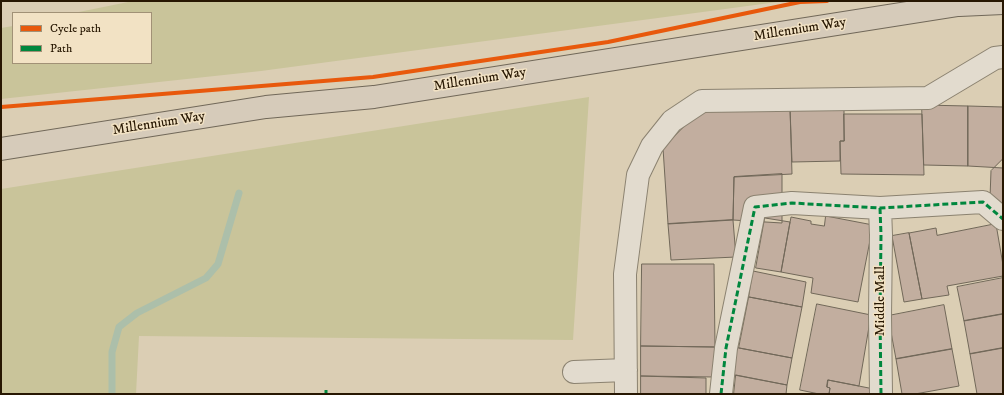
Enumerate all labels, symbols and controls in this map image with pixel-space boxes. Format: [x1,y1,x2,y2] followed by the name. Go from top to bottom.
[12,12,152,64] legend
[752,14,848,46] street label: Millennium Way
[50,21,101,36] text: Cycle path
[50,41,72,56] text: Path
[432,64,528,96] street label: Millennium Way
[111,108,207,140] street label: Millennium Way
[873,266,889,336] street label: Middle Mall

